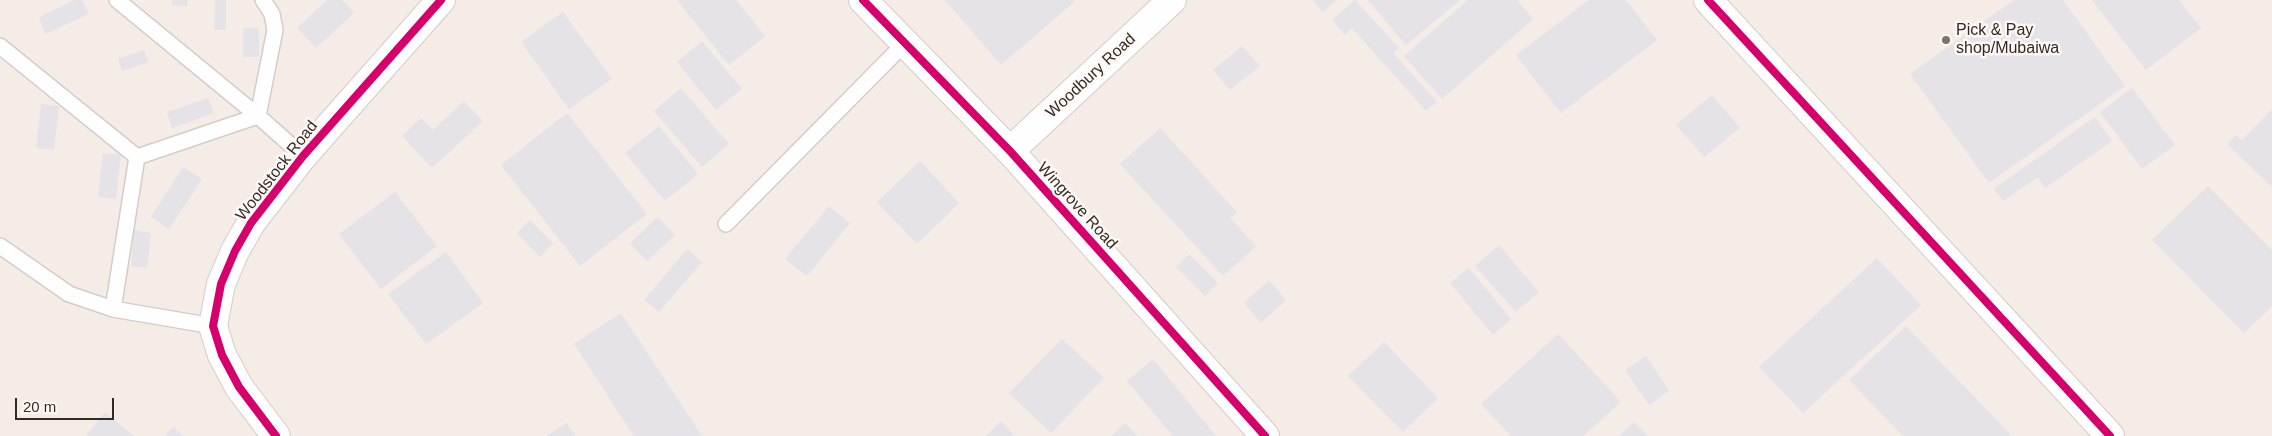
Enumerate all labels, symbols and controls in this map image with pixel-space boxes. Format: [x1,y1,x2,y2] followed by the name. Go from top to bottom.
[1956,21,2059,59] place label: Pick & Pay shop/Mubaiwa
[1042,30,1140,122] street label: Woodbury Road
[1940,34,1952,46] marker: Pick & Pay shop/Mubaiwa
[232,117,322,225] street label: Woodstock Road
[1033,159,1121,253] street label: Wingrove Road
[18,388,116,420] scale bar
[23,398,56,415] text: 20 m

